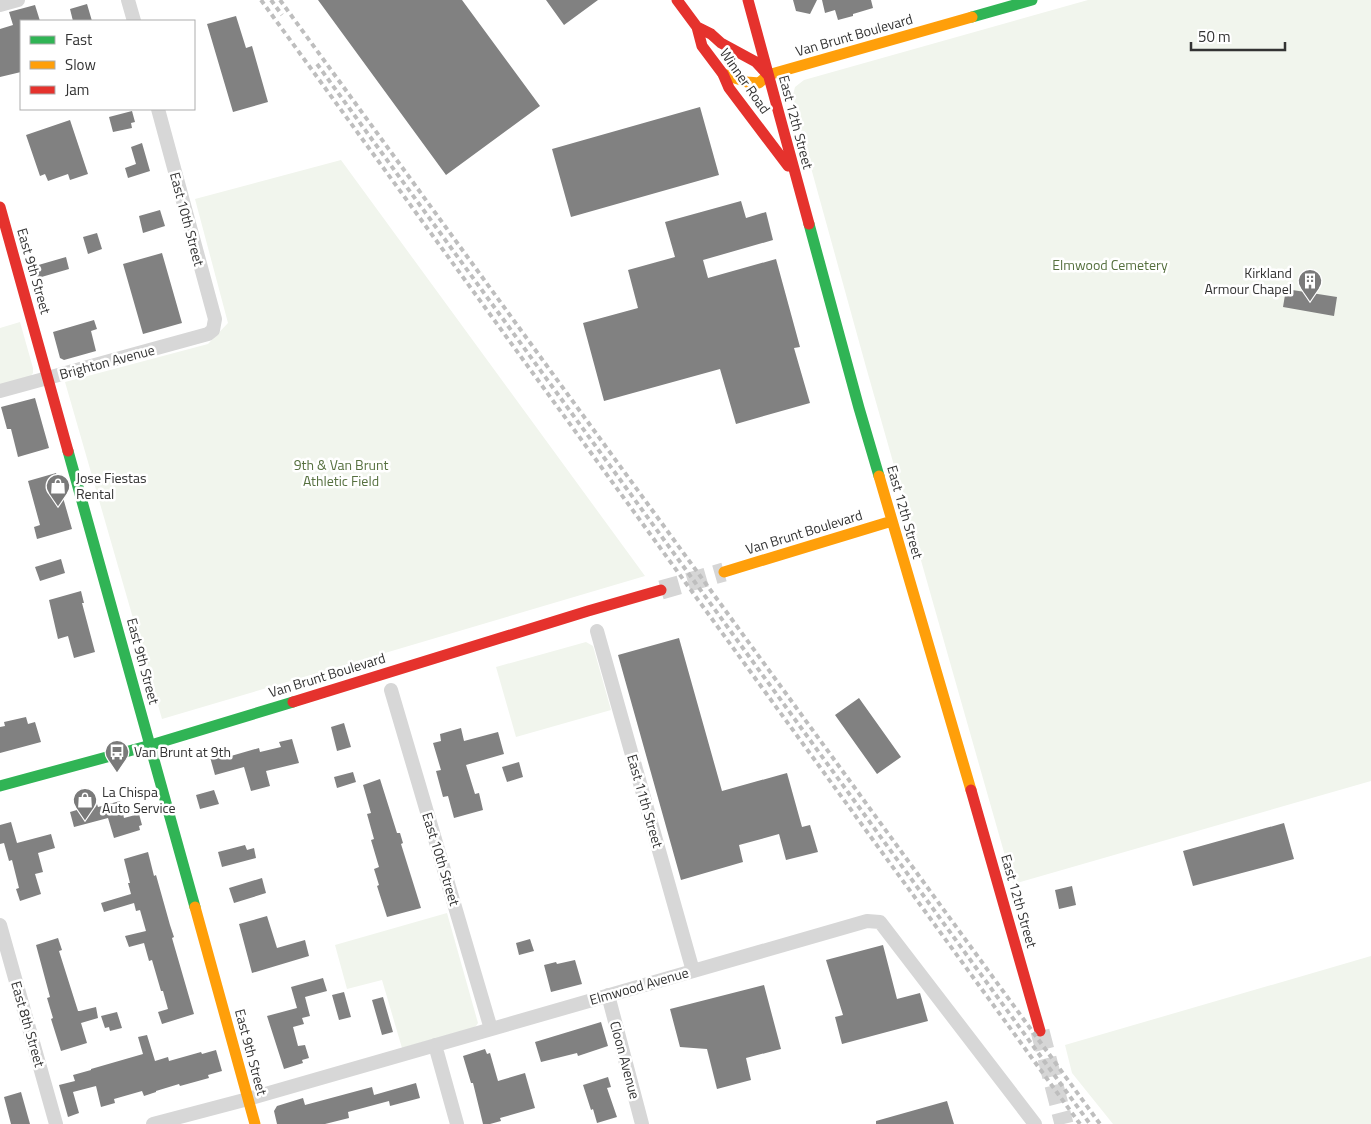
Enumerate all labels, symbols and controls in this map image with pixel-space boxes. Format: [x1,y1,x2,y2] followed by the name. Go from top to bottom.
[793,8,915,61] street label: Van Brunt Boulevard
[20,20,195,110] legend
[1191,20,1285,52] scale bar
[1198,25,1231,48] text: 50 m
[65,28,93,51] text: Fast
[715,44,776,118] street label: Winner Road
[65,53,96,76] text: Slow
[774,73,819,171] street label: East 12th Street
[65,78,89,101] text: Jam
[165,170,210,268] street label: East 10th Street
[12,225,57,316] street label: East 9th Street
[1052,254,1168,275] park label: Elmwood Cemetery
[1205,262,1292,299] place label: Kirkland Armour Chapel
[1297,268,1323,302] building icon: Kirkland Armour Chapel
[57,339,157,384] street label: Brighton Avenue
[294,454,388,491] park label: 9th & Van Brunt Athletic Field
[882,463,929,561] street label: East 12th Street
[76,467,146,504] place label: Jose Fiestas Rental
[45,473,71,507] shop icon: Jose Fiestas Rental
[743,504,865,559] street label: Van Brunt Boulevard
[122,615,165,707] street label: East 9th Street
[266,647,388,702] street label: Van Brunt Boulevard
[104,739,130,773] bus stop icon: Van Brunt at 9th
[134,741,231,762] place label: Van Brunt at 9th
[622,752,669,850] street label: East 11th Street
[102,781,176,818] place label: La Chispa Auto Service
[72,787,98,821] shop icon: La Chispa Auto Service
[417,810,466,908] street label: East 10th Street
[996,852,1043,950] street label: East 12th Street
[587,961,691,1010] street label: Elmwood Avenue
[6,978,51,1069] street label: East 8th Street
[230,1006,273,1098] street label: East 9th Street
[605,1019,646,1101] street label: Cloon Avenue

